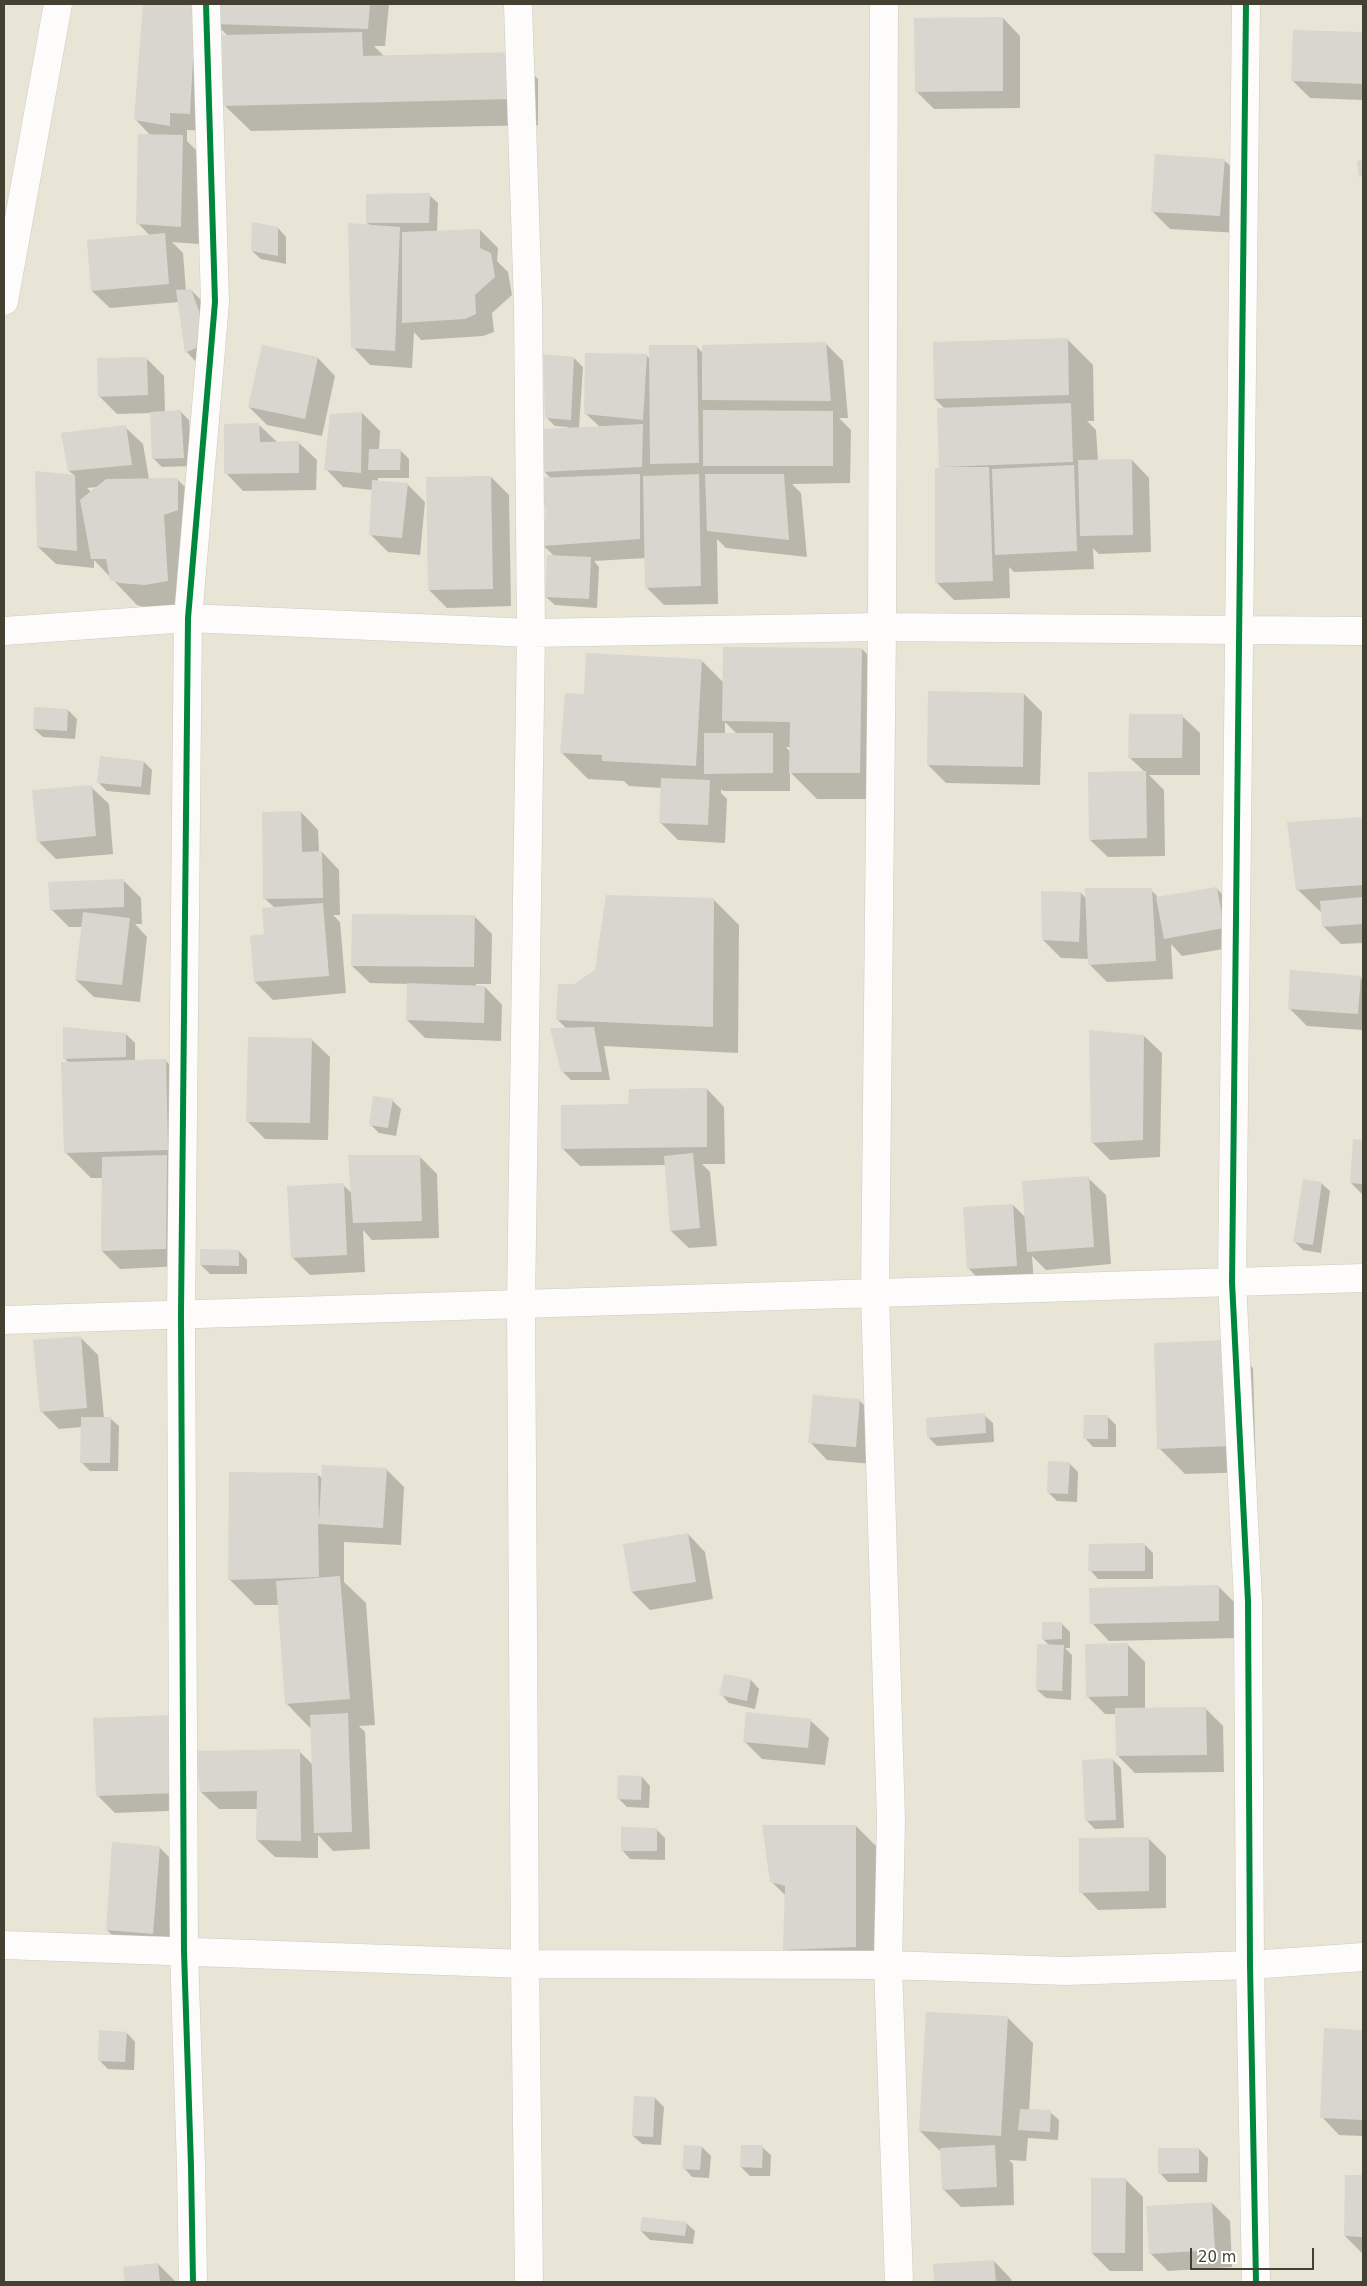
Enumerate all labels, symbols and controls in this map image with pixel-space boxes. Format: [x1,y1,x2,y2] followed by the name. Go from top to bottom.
[1192,2238,1316,2270] scale bar
[1198,2248,1236,2266] text: 20 m

